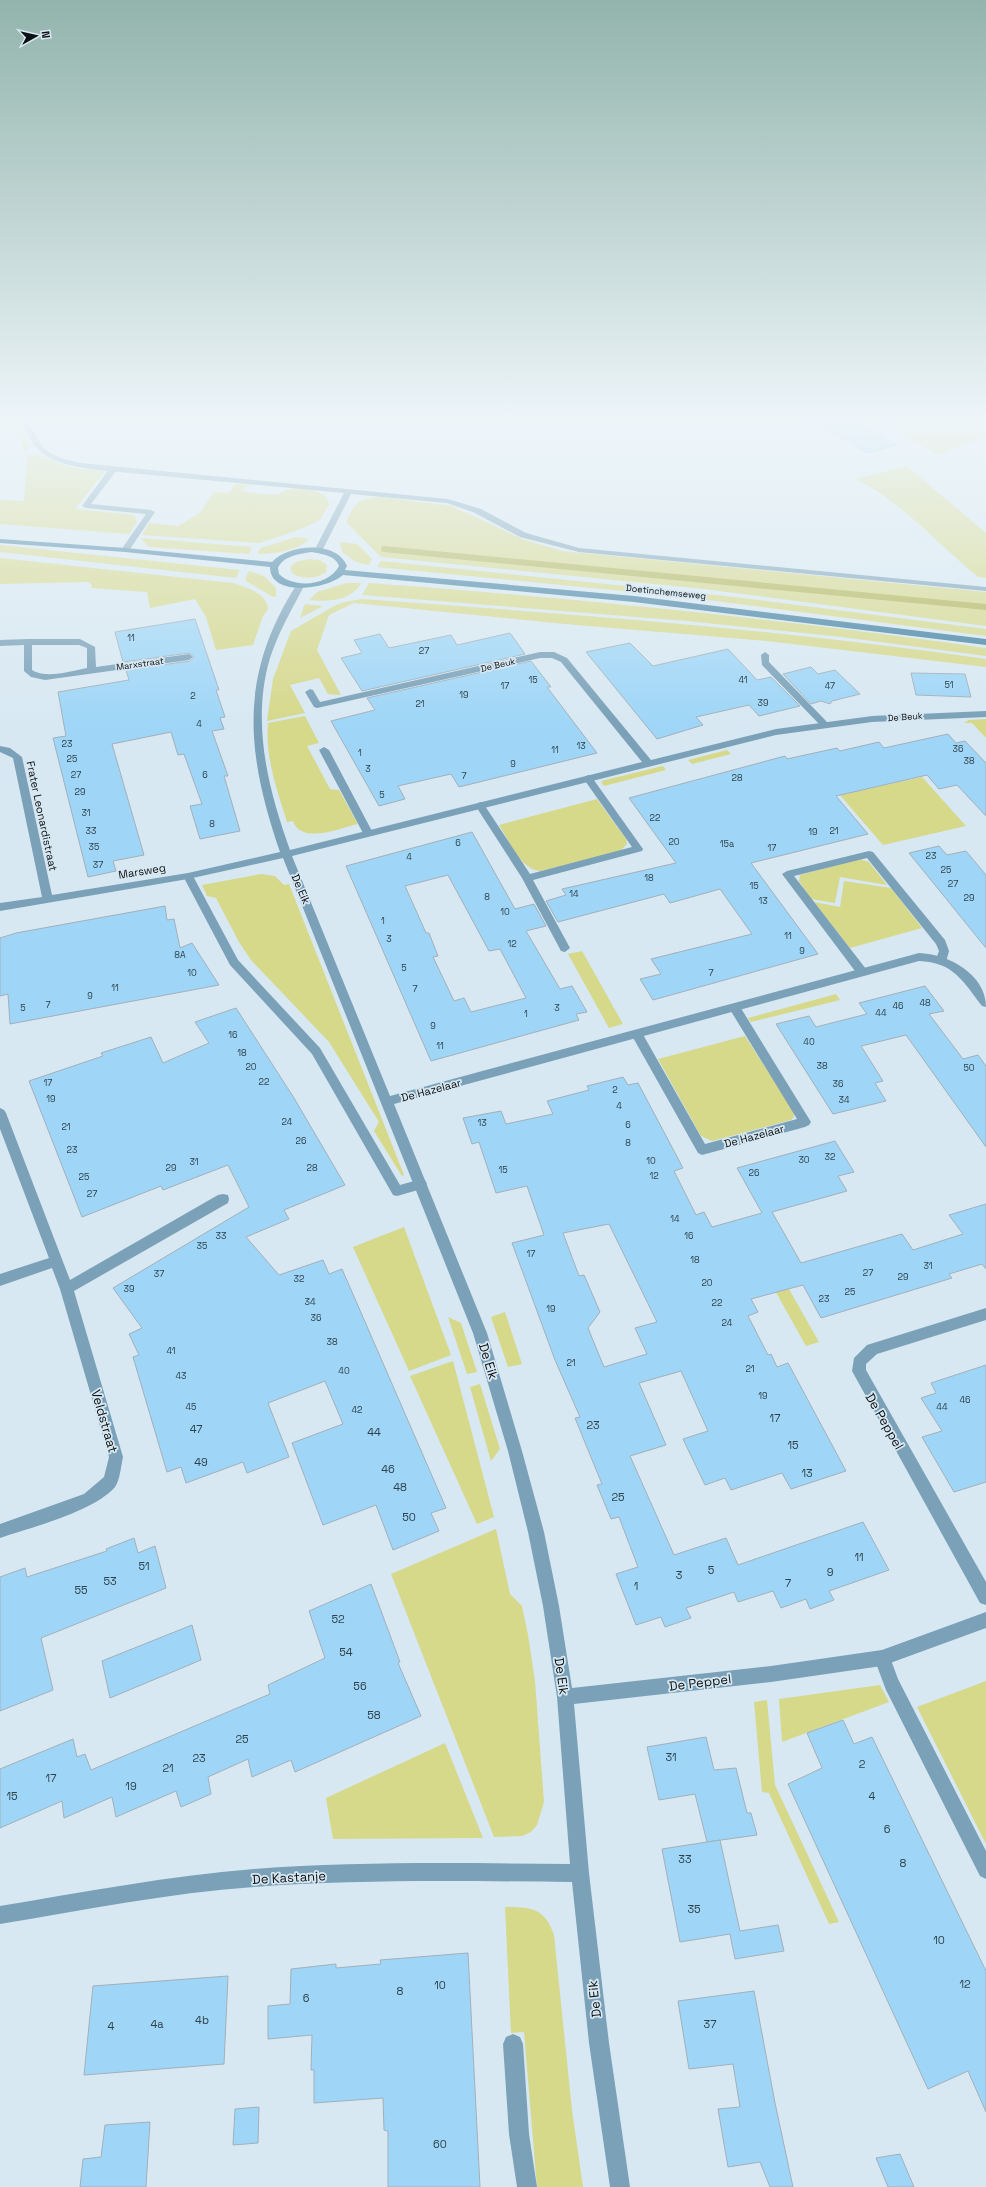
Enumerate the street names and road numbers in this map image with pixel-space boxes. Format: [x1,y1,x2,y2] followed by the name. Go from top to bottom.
[625,582,707,602] street label: Doetinchemseweg
[115,655,165,673] street label: Marxstraat
[479,655,517,675] street label: De Beuk
[887,710,923,724] street label: De Beuk
[23,760,61,872] street label: Frater Leonardistraat
[117,860,167,882] street label: Marsweg
[288,872,314,906] street label: De Eik
[399,1075,463,1105] street label: De Hazelaar
[722,1121,786,1151] street label: De Hazelaar
[475,1341,502,1381] street label: De Eik
[87,1388,122,1455] street label: Veldstraat
[862,1390,908,1453] street label: De Peppel
[551,1656,573,1696] street label: De Eik
[668,1670,732,1695] street label: De Peppel
[252,1867,326,1888] street label: De Kastanje
[584,1980,605,2018] street label: De Eik

